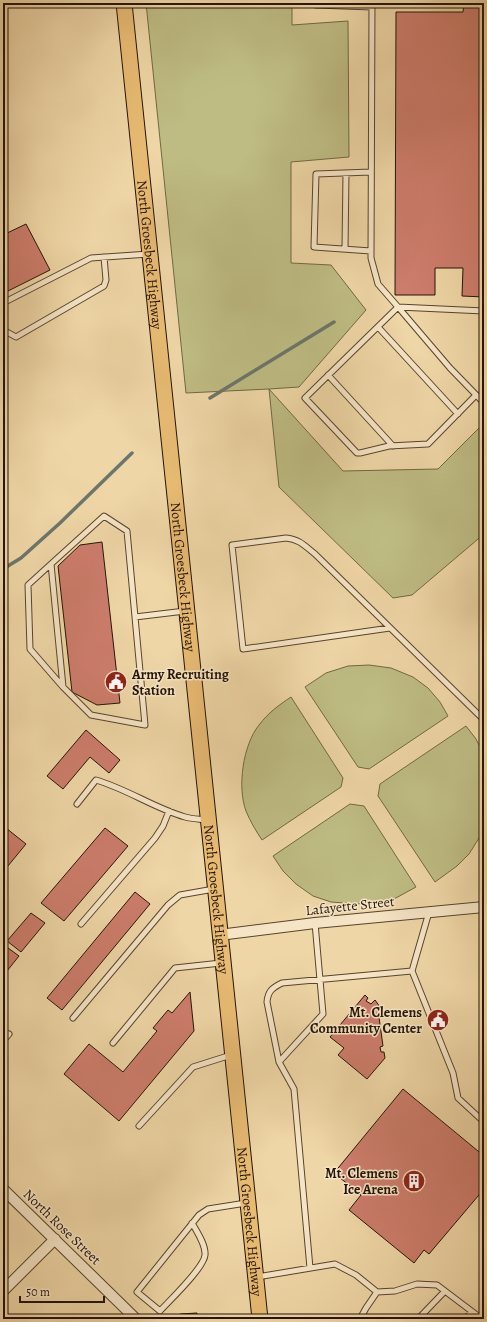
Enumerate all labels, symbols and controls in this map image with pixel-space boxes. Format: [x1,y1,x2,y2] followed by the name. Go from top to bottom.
[133,179,167,331] street label: North Groesbeck Highway
[166,501,201,653] street label: North Groesbeck Highway
[131,665,230,700] place label: Army Recruiting Station
[103,669,129,695] public building icon: Army Recruiting Station
[199,824,234,976] street label: North Groesbeck Highway
[305,892,396,920] street label: Lafayette Street
[310,1003,422,1038] place label: Mt. Clemens Community Center
[425,1007,451,1033] public building icon: Mt. Clemens Community Center
[233,1146,267,1298] street label: North Groesbeck Highway
[325,1164,398,1199] place label: Mt. Clemens Ice Arena
[401,1168,427,1194] building icon: Mt. Clemens Ice Arena
[19,1185,105,1269] street label: North Rose Street
[20,1278,104,1304] scale bar
[26,1284,50,1300] text: 50 m

